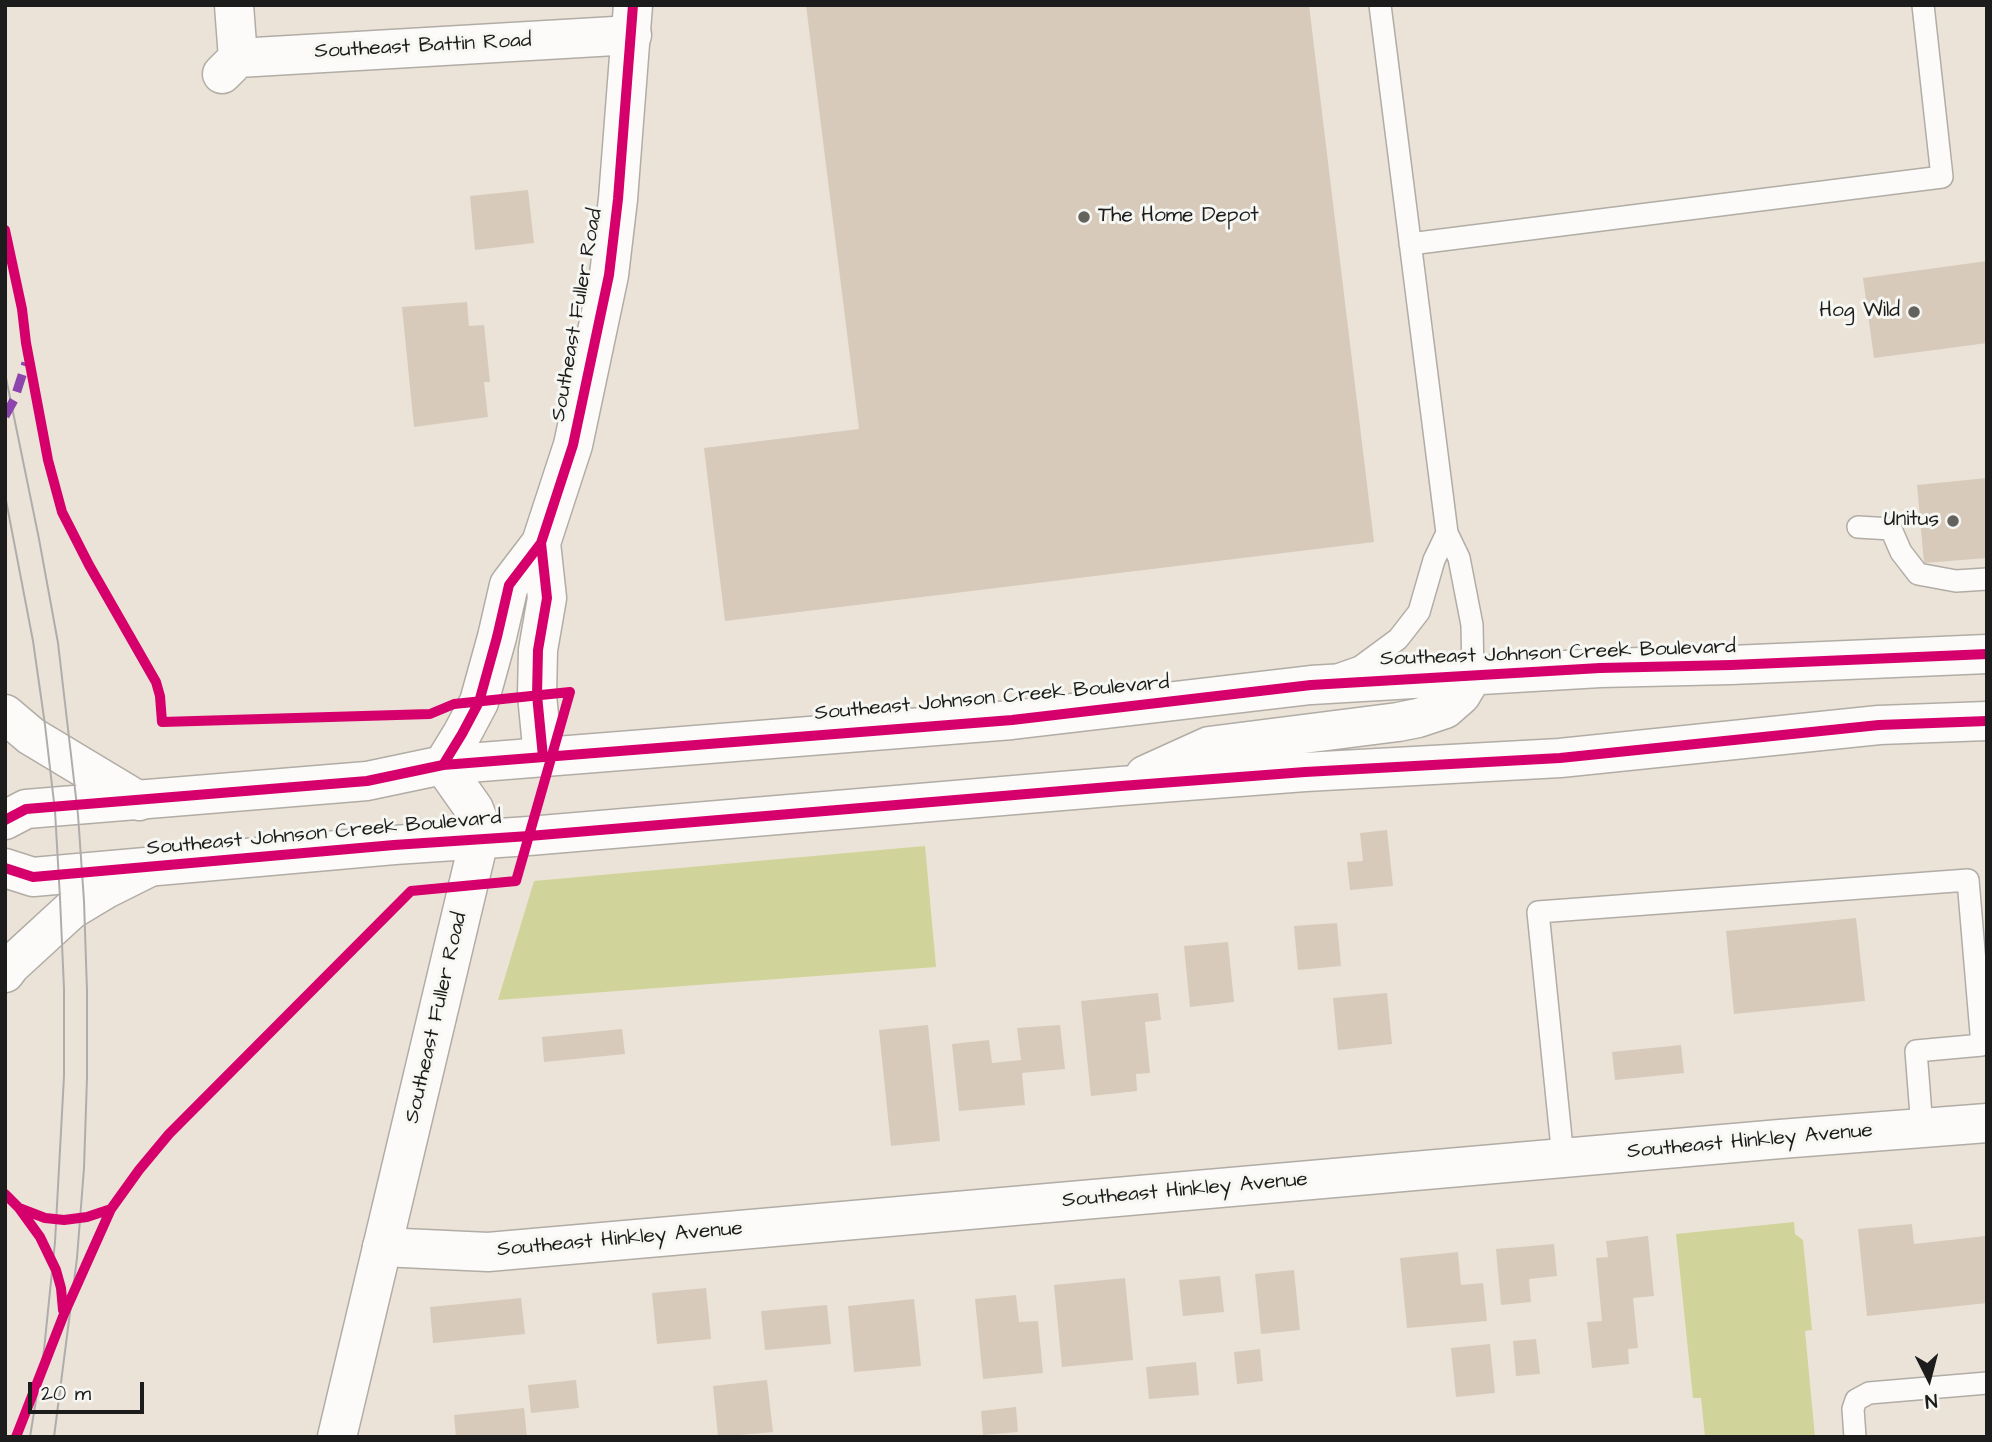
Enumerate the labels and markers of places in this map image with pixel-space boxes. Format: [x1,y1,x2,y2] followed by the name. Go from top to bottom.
[1098,204,1259,230] place label: The Home Depot
[1076,209,1092,225] marker: The Home Depot
[1819,299,1900,325] place label: Hog Wild
[1906,304,1922,320] marker: Hog Wild
[1884,508,1939,534] place label: Unitus
[1945,513,1961,529] marker: Unitus

